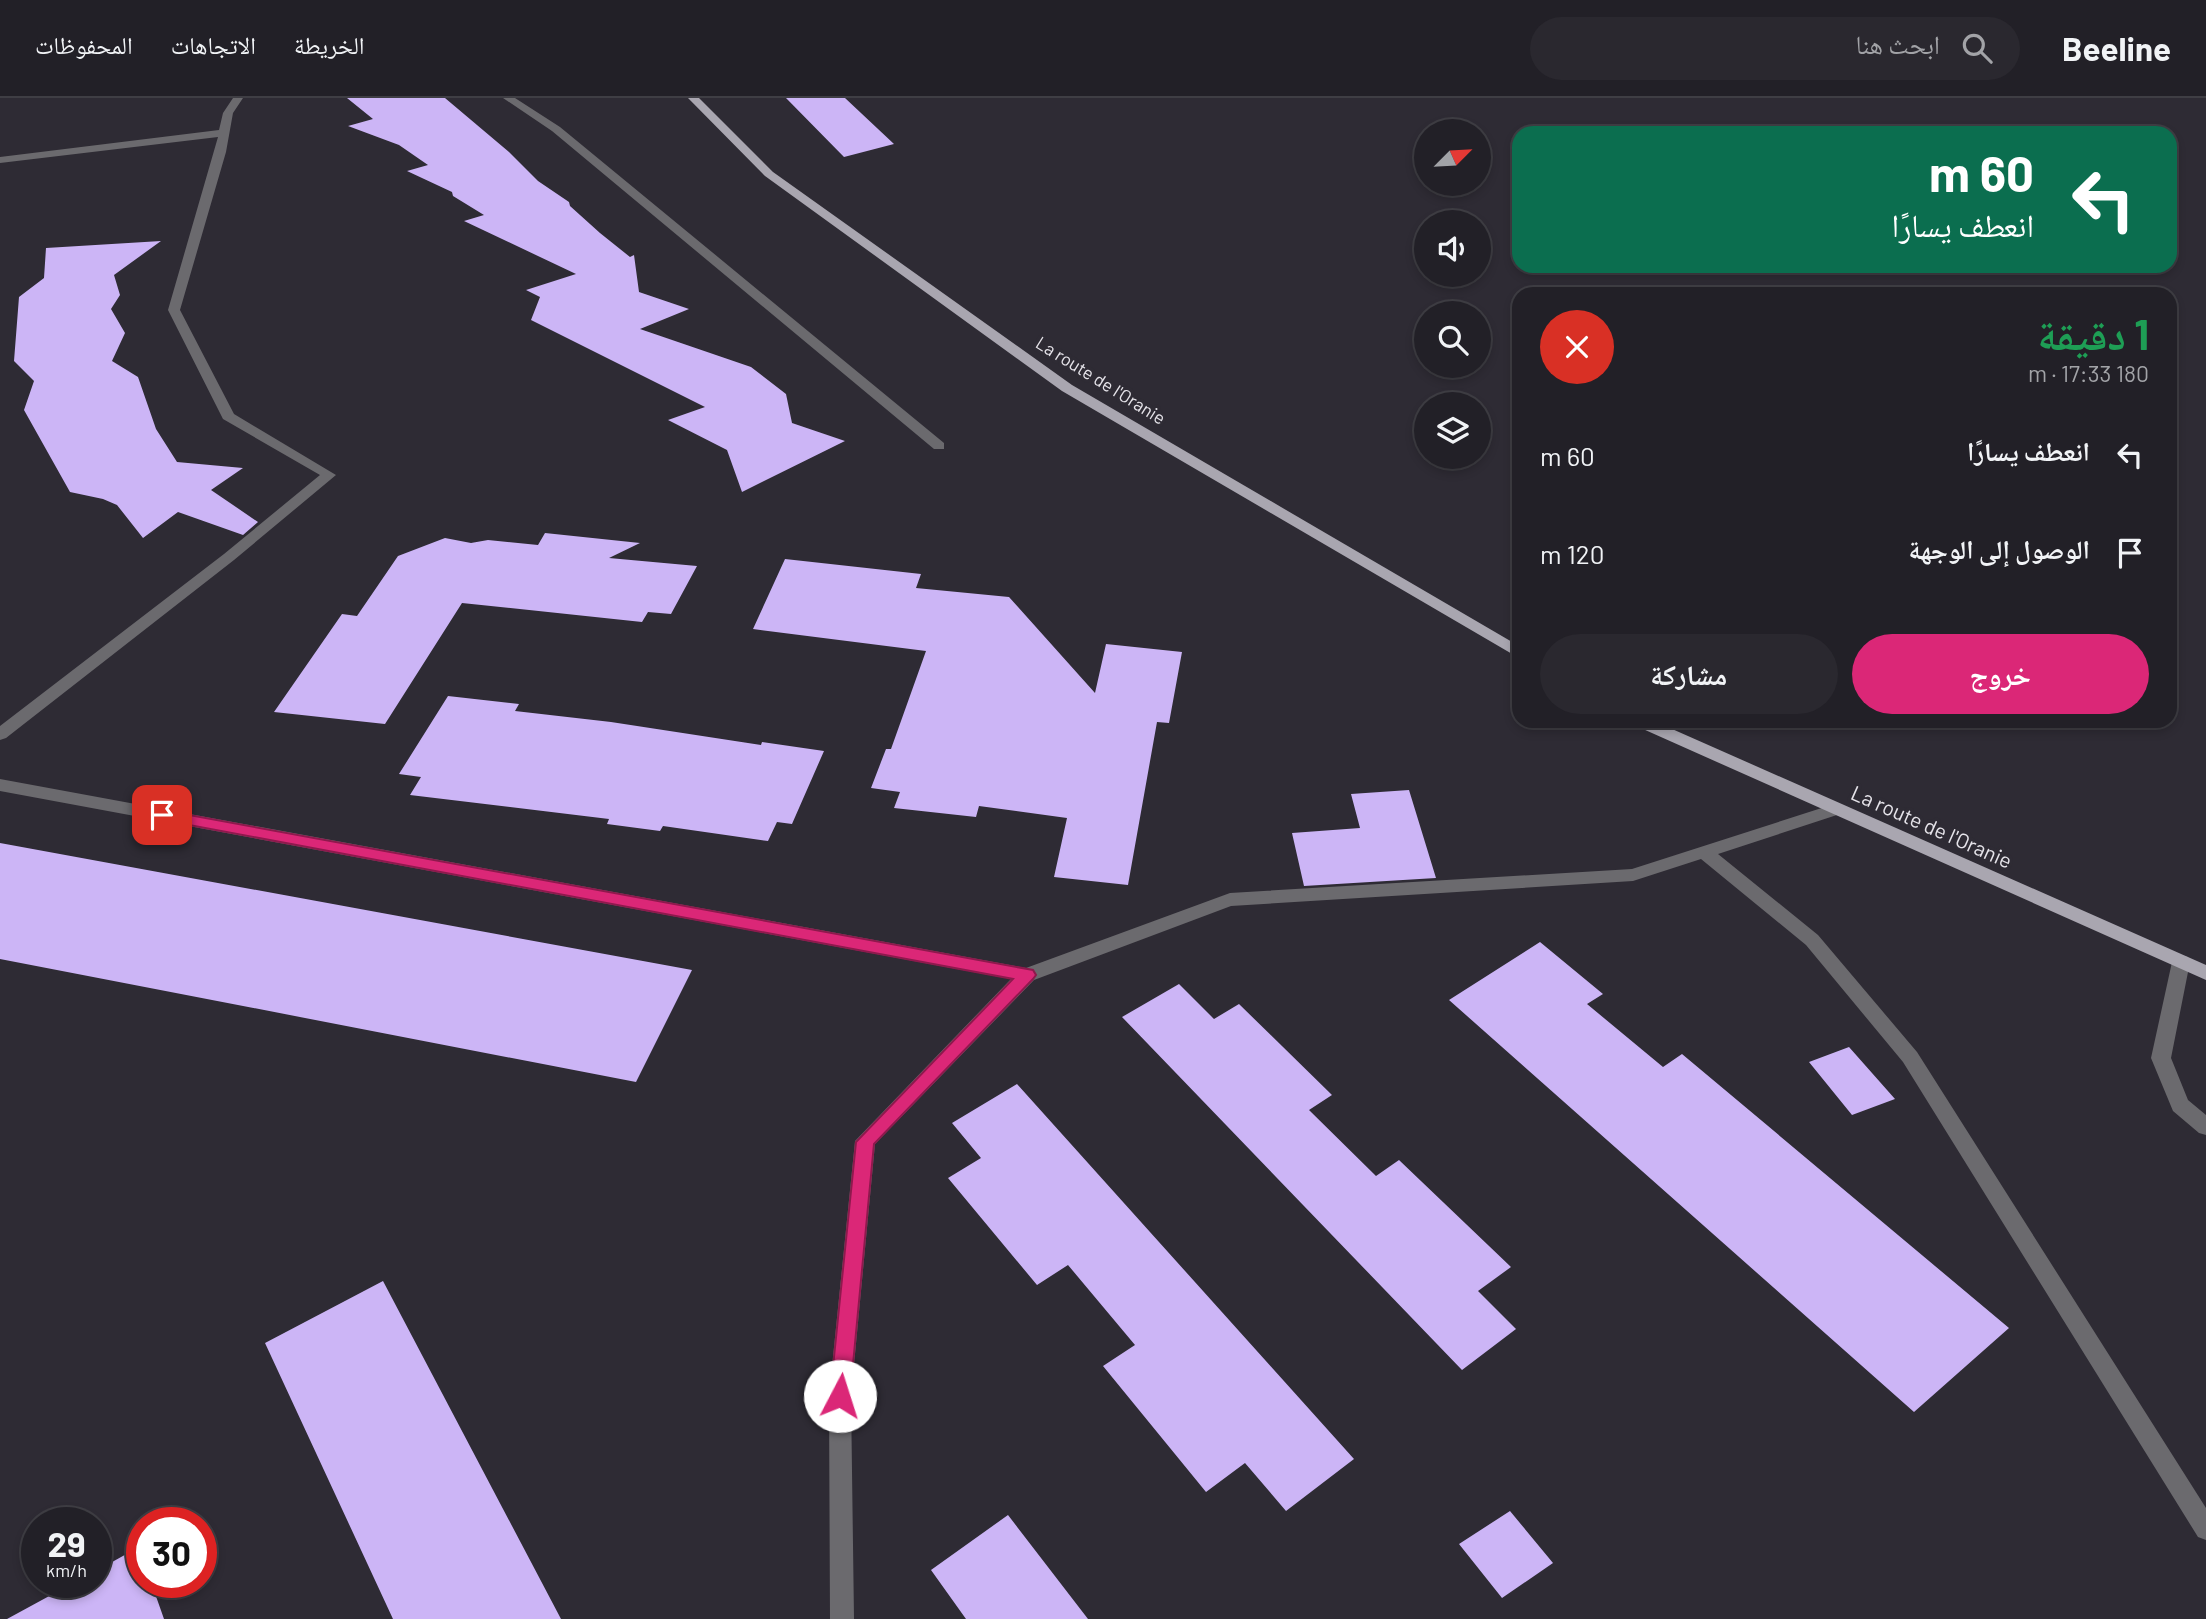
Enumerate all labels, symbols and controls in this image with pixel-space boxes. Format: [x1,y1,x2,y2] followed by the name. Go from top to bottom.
[1530,17,2020,80] search box
[1856,28,1940,59] text: ابحث هنا
[2062,28,2171,68] text: Beeline
[1958,29,1996,67] icon: search
[35,30,133,59] text: المحفوظات
[171,30,256,59] text: الاتجاهات
[294,30,365,59] text: الخريطة
[1414,119,1491,196] north arrow
[1414,119,1491,469] map controls
[1929,143,2034,202] text: 60 m
[2058,154,2149,245] icon: left
[1891,205,2034,243] text: انعطف يسارًا
[1414,210,1491,287] button: sound
[1414,301,1491,378] button: search
[2038,308,2149,358] text: 1 دقيقة
[1540,310,1614,384] button: close
[1032,331,1170,429] street label: La route de l'Oranie
[2028,359,2149,387] text: 180 m · 17:33
[1414,392,1491,469] button: layers
[1967,435,2090,466] text: انعطف يسارًا
[2111,436,2149,474] icon: left
[1540,440,1595,471] text: 60 m
[1909,533,2090,564] text: الوصول إلى الوجهة
[2111,534,2149,572] icon: arrive
[1540,538,1604,569] text: 120 m
[1540,634,1838,714] button: مشاركة
[1852,634,2149,714] button: خروج
[1848,779,2016,873] street label: La route de l'Oranie
[132,785,192,845] pin
[143,796,181,834] icon: arrive
[803,1359,877,1433] position arrow
[126,1507,217,1598] speed limit sign: 30
[47,1522,86,1564] text: 29
[46,1559,87,1581] text: km/h

